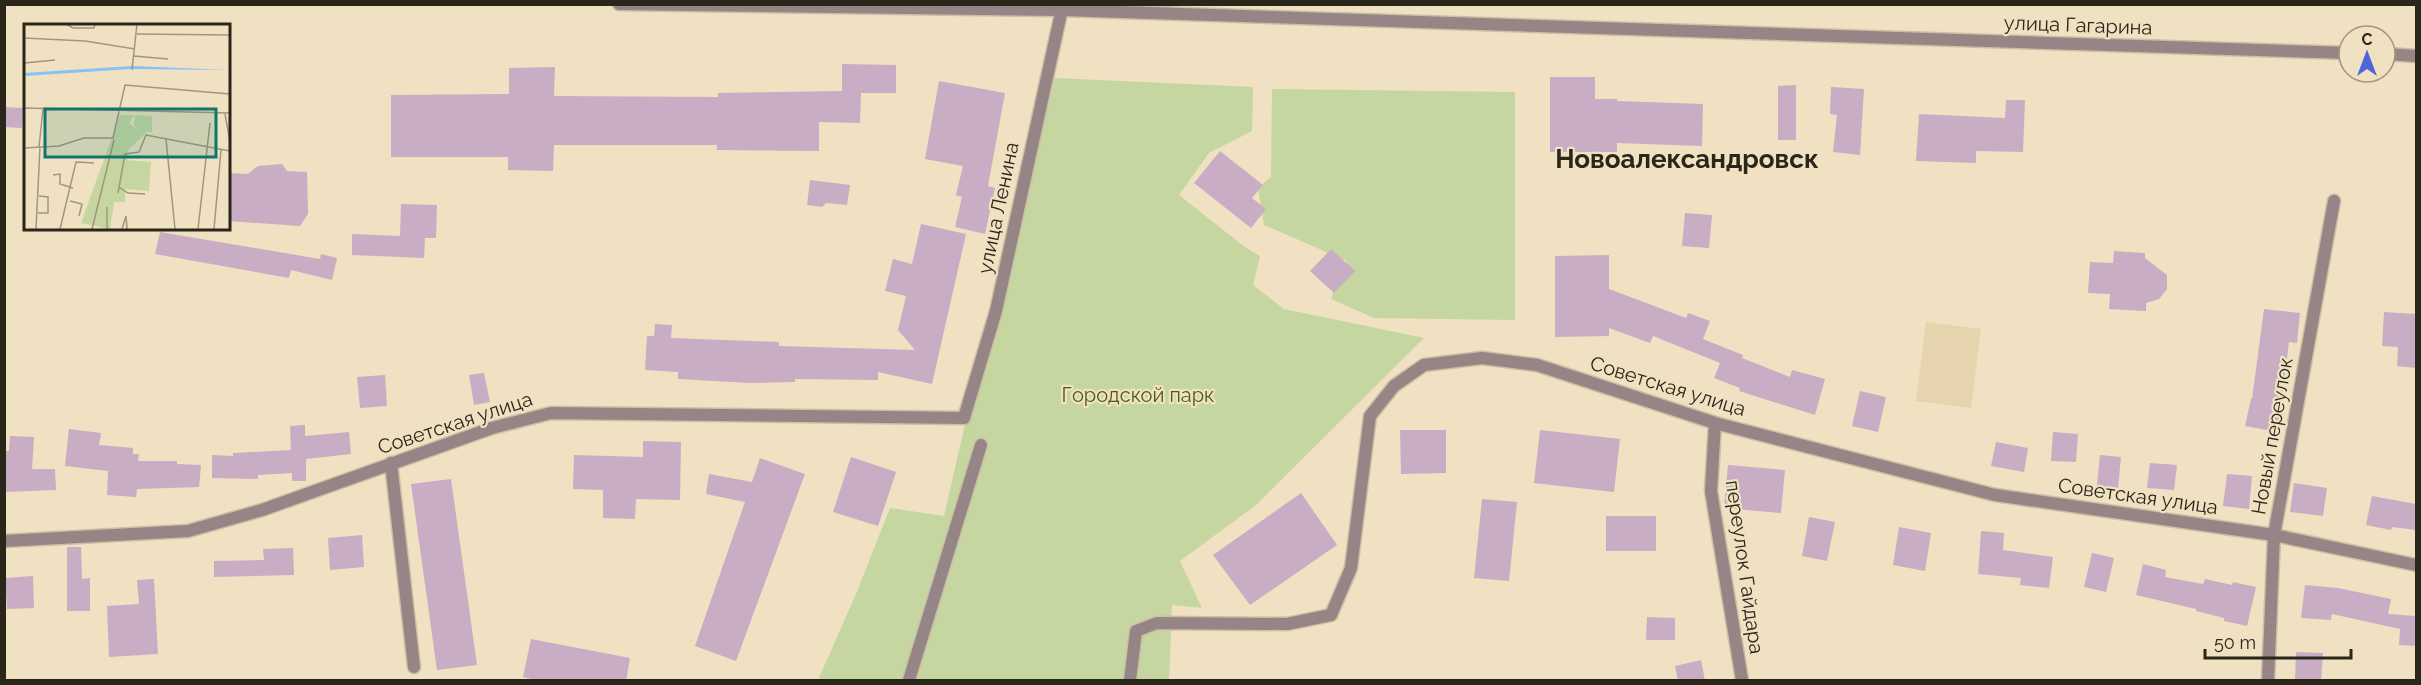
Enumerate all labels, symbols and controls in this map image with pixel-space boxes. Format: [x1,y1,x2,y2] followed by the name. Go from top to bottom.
[2003,10,2153,40] street label: улица Гагарина
[24,24,230,230] inset map
[2337,24,2397,84] north arrow
[2362,30,2373,49] text: С
[972,140,1024,276] street label: улица Ленина
[1555,144,1819,174] district label: Новоалександровск
[1587,351,1749,421] street label: Советская улица
[2246,356,2298,516] street label: Новый переулок
[1062,383,1214,407] park label: Городской парк
[375,387,535,459] street label: Советская улица
[2056,473,2220,519] street label: Советская улица
[1721,479,1769,655] street label: переулок Гайдара
[2205,622,2350,660] scale bar
[2214,632,2256,653] text: 50 m

